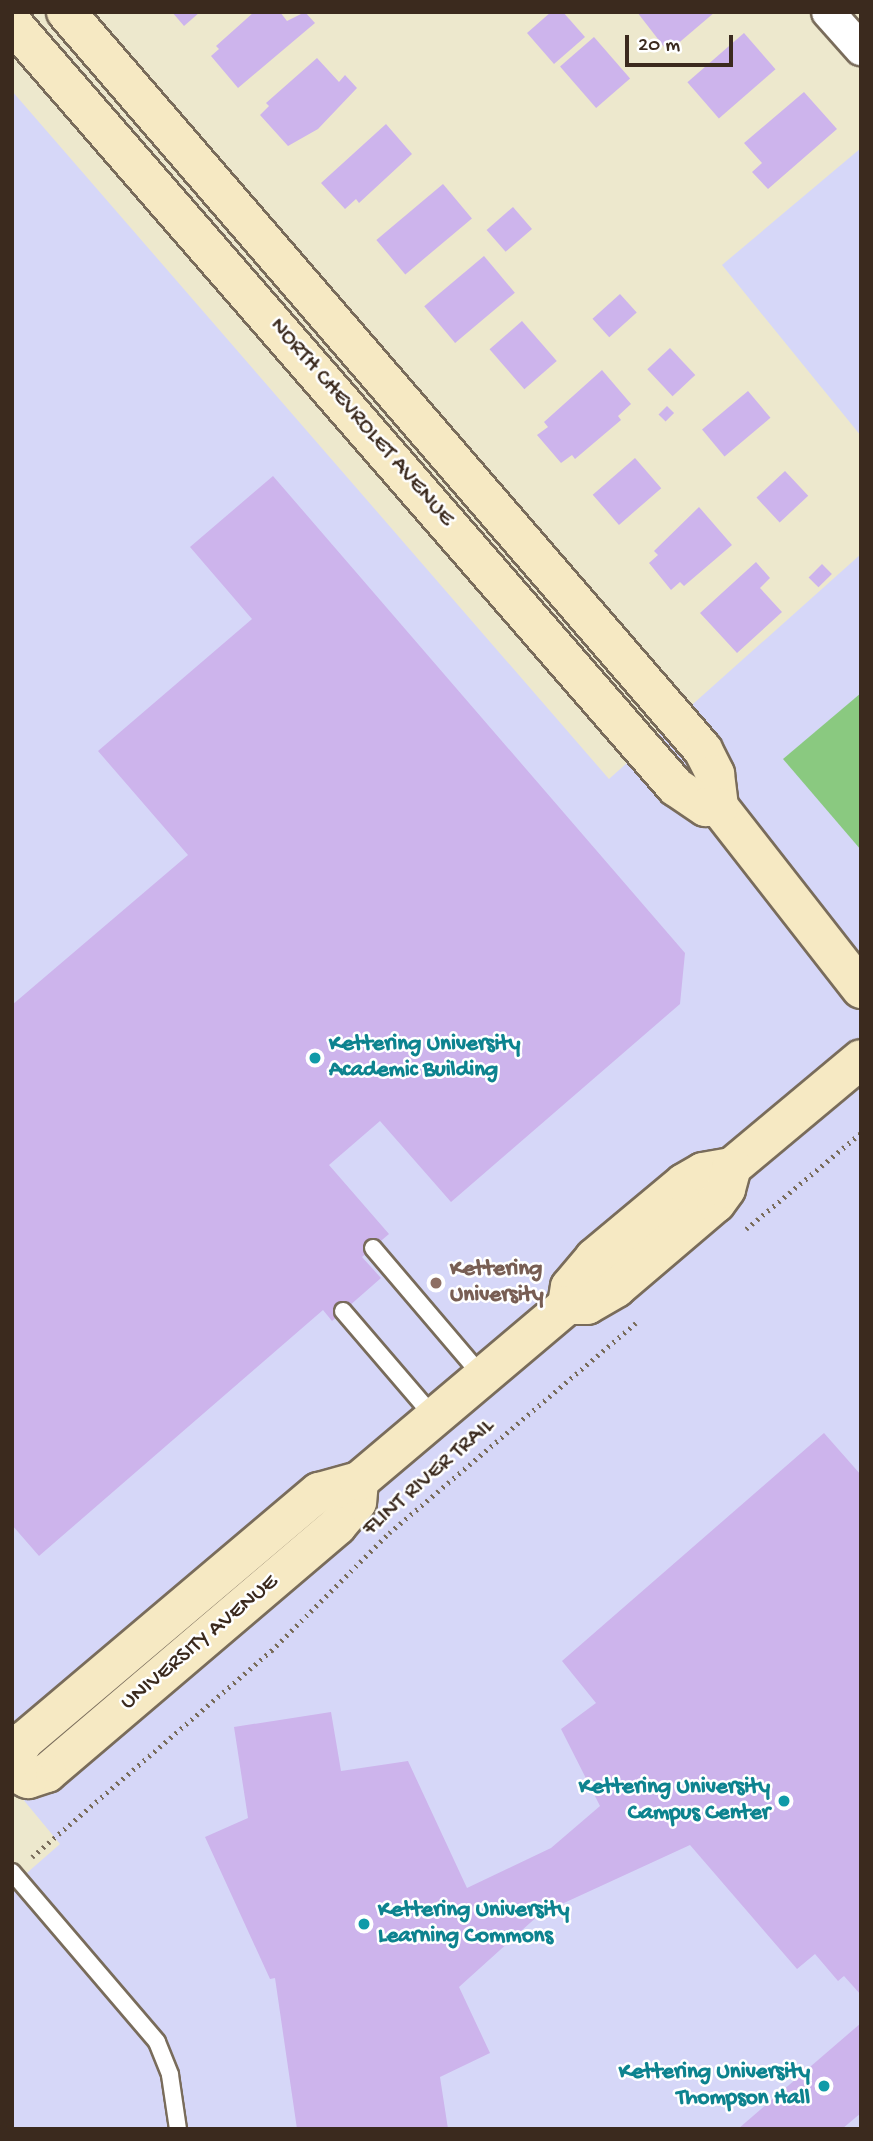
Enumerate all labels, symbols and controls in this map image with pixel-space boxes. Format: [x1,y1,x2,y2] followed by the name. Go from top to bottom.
[628,21,736,65] scale bar
[638,34,680,59] text: 20 m
[263,313,459,533] street label: NORTH CHEVROLET AVENUE
[329,1031,520,1085] place label: Kettering University Academic Building
[307,1050,323,1066] marker: Kettering University Academic Building
[450,1256,544,1310] place label: Kettering University
[428,1275,444,1291] marker: Kettering University
[357,1413,501,1543] street label: FLINT RIVER TRAIL
[116,1569,284,1717] street label: UNIVERSITY AVENUE
[579,1774,770,1828] place label: Kettering University Campus Center
[776,1793,792,1809] marker: Kettering University Campus Center
[378,1897,569,1951] place label: Kettering University Learning Commons
[356,1916,372,1932] marker: Kettering University Learning Commons
[619,2059,810,2113] place label: Kettering University Thompson Hall
[816,2078,832,2094] marker: Kettering University Thompson Hall

